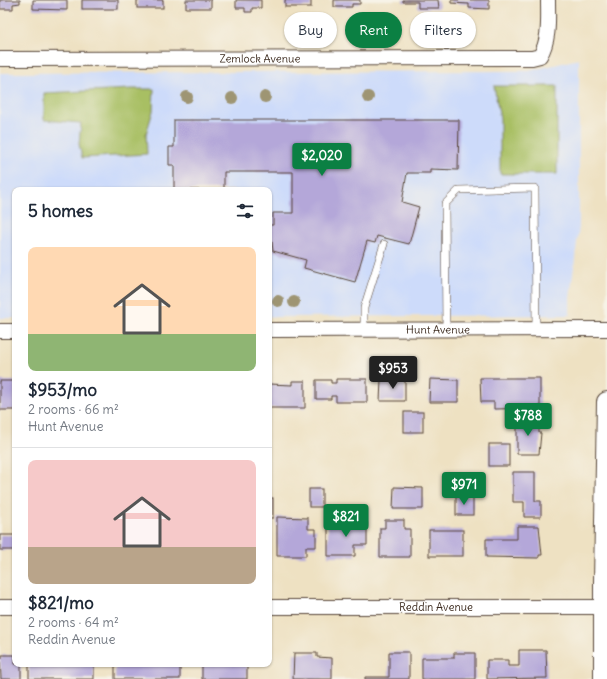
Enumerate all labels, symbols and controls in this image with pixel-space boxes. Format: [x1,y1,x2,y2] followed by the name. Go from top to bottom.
[284,12,337,48] chip: Buy
[345,12,402,48] chip: Rent
[410,12,476,48] chip: Filters
[220,51,301,66] street label: Zemlock Avenue
[289,143,355,177] pin: $2,020
[301,147,343,164] text: $2,020
[28,200,93,222] text: 5 homes
[234,200,256,222] icon: filters
[106,273,178,345] icon: home
[406,322,470,337] street label: Hunt Avenue
[369,356,417,390] pin: $953
[378,360,408,377] text: $953
[28,379,97,401] text: $953/mo
[28,401,119,418] text: 2 rooms · 66 m²
[504,403,552,437] pin: $788
[514,407,542,424] text: $788
[28,418,103,435] text: Hunt Avenue
[440,472,488,506] pin: $971
[451,476,477,493] text: $971
[106,486,178,558] icon: home
[322,504,370,538] pin: $821
[333,508,359,525] text: $821
[28,592,94,614] text: $821/mo
[399,600,473,614] street label: Reddin Avenue
[28,614,119,631] text: 2 rooms · 64 m²
[28,631,115,648] text: Reddin Avenue

